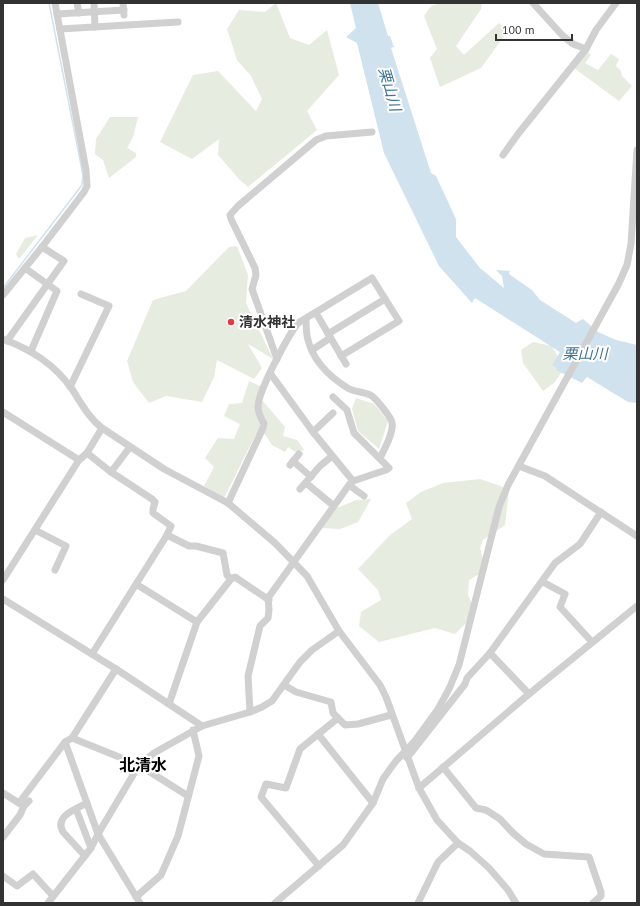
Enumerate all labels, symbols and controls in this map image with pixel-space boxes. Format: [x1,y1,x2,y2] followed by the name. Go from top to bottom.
[496,16,572,42] scale bar
[502,22,535,37] text: 100 m
[375,65,406,115] water label: 栗山川
[239,313,295,331] place label: 清水神社
[226,317,236,327] marker: 清水神社
[562,344,609,363] water label: 栗山川
[119,755,167,775] district label: 北清水

